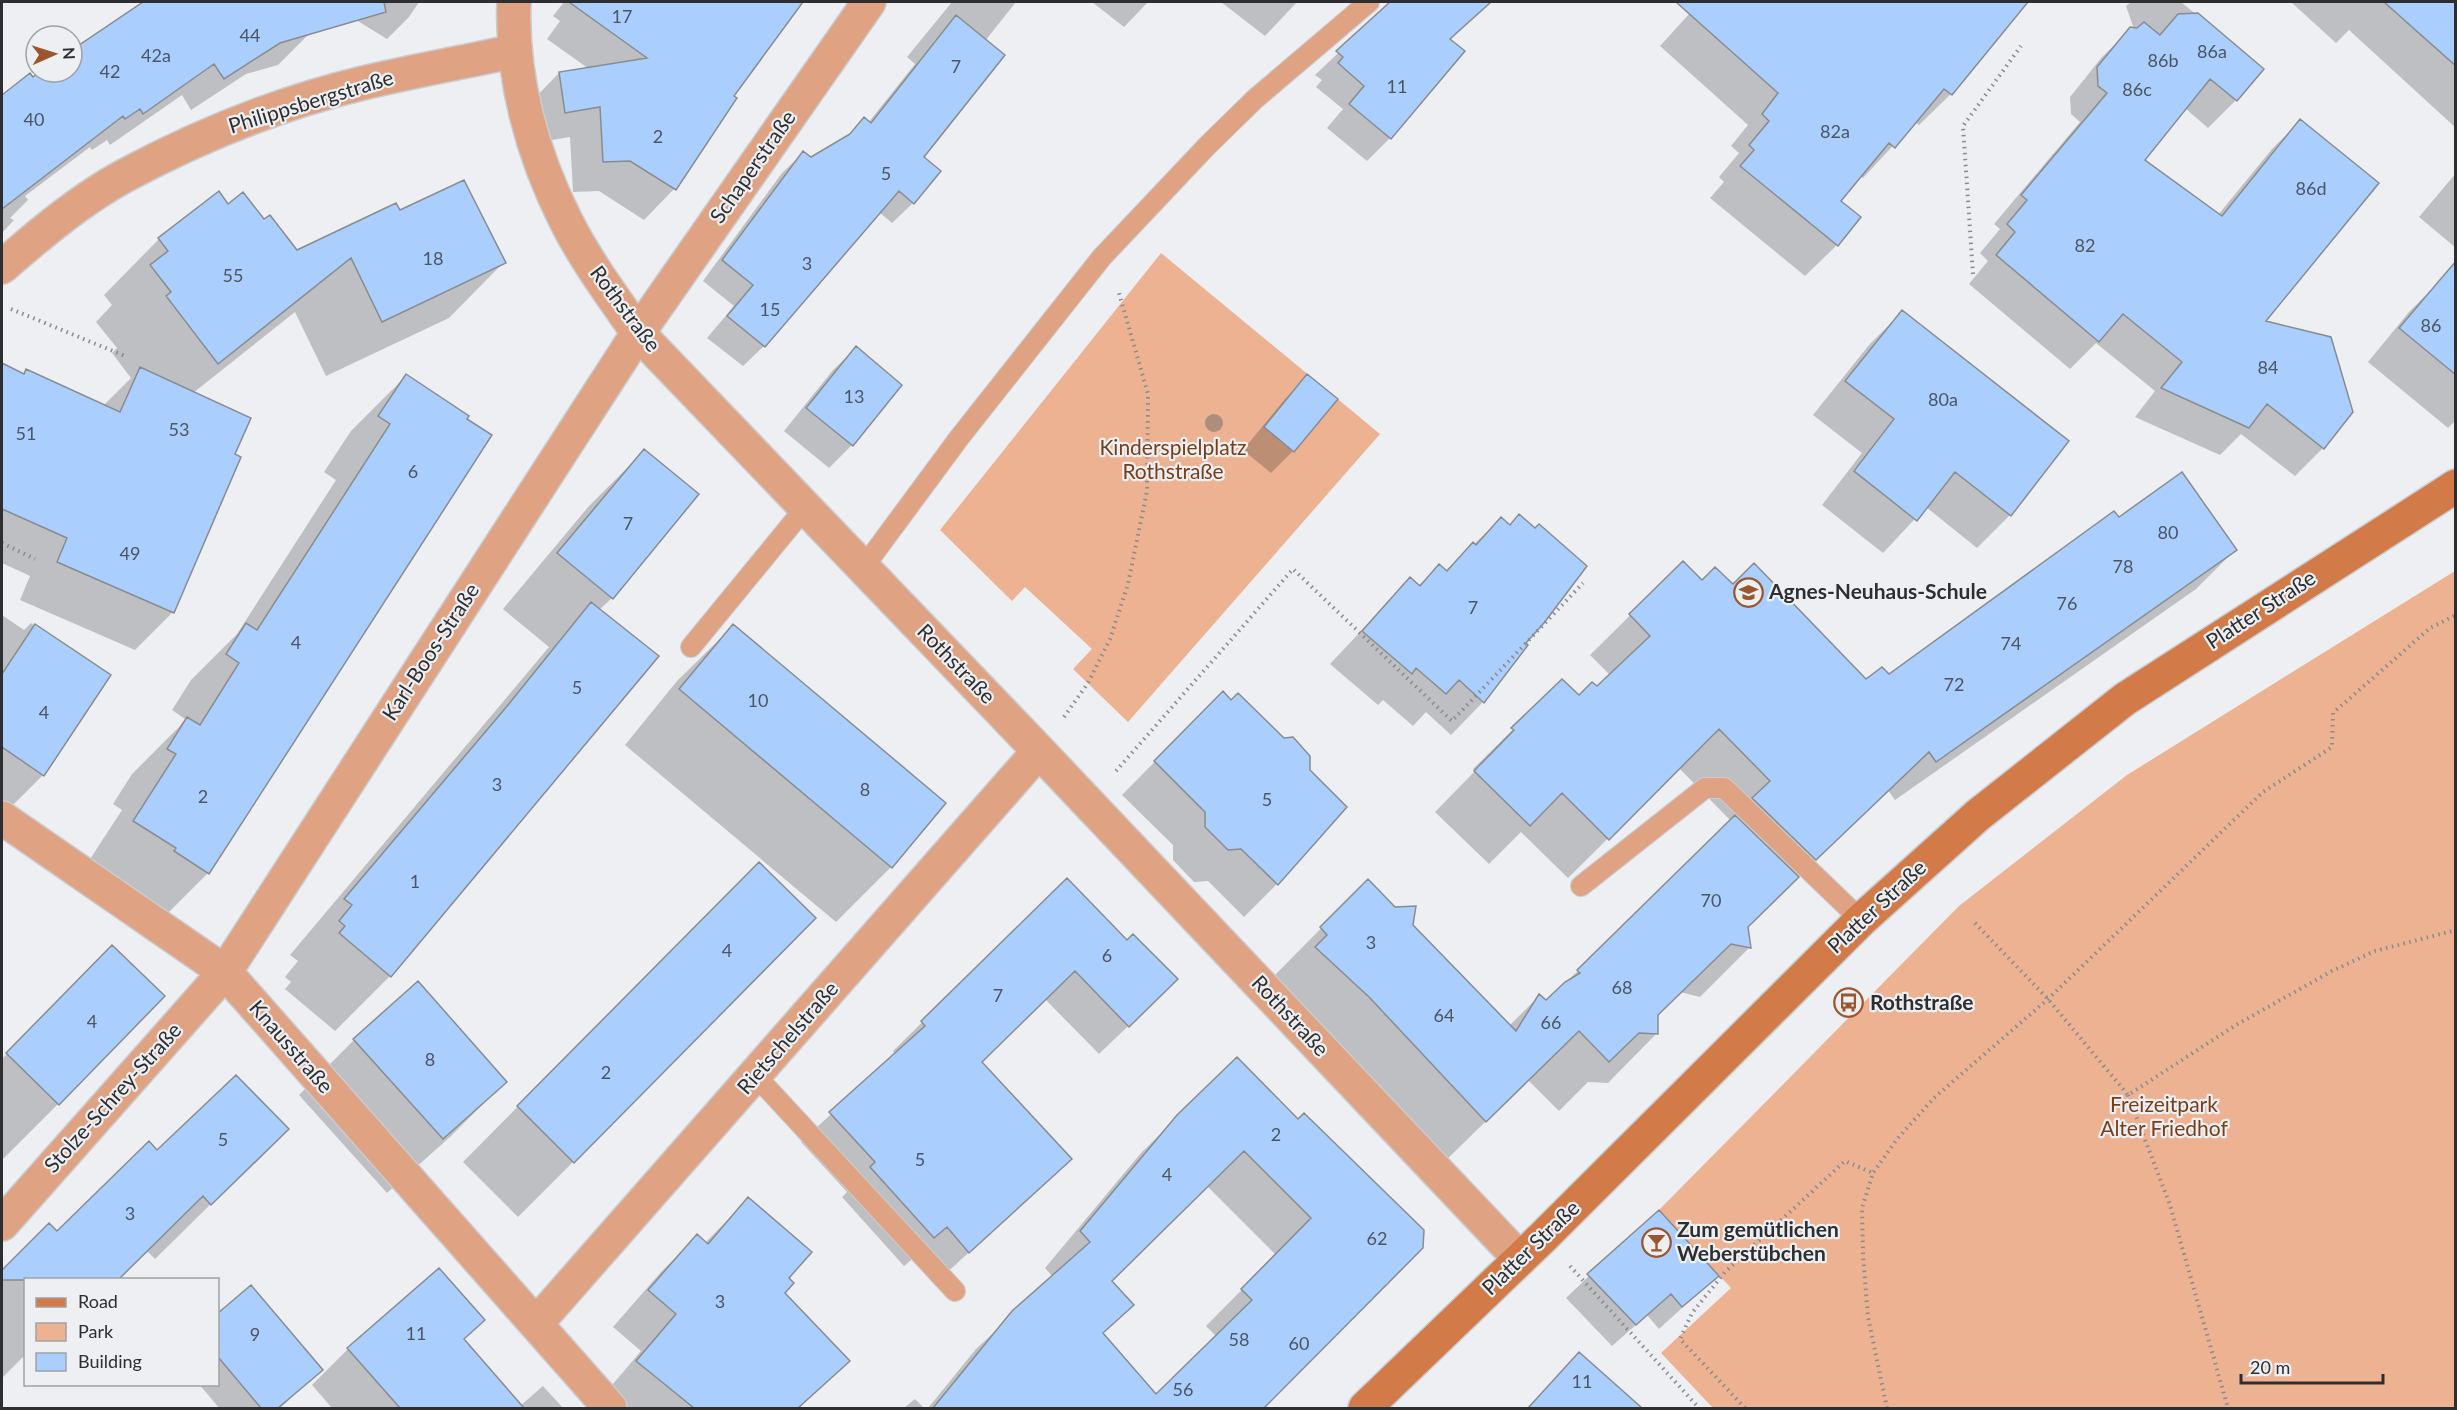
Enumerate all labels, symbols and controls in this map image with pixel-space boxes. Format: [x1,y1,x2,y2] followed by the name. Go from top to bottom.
[612,5,632,27] house number: 17
[24,24,84,84] north arrow
[240,24,260,46] house number: 44
[2197,40,2227,62] house number: 86a
[141,44,171,66] house number: 42a
[60,47,79,60] text: N
[2148,49,2178,71] house number: 86b
[951,55,961,77] house number: 7
[100,60,120,82] house number: 42
[225,64,396,138] street label: Philippsbergstraße
[1387,75,1407,97] house number: 11
[2122,78,2152,100] house number: 86c
[704,105,800,227] street label: Schaperstraße
[24,108,44,130] house number: 40
[1820,120,1850,142] house number: 82a
[653,125,663,147] house number: 2
[881,162,891,184] house number: 5
[2296,177,2326,199] house number: 86d
[2075,234,2095,256] house number: 82
[423,247,443,269] house number: 18
[802,252,812,274] house number: 3
[586,260,667,356] street label: Rothstraße
[223,264,243,286] house number: 55
[760,298,780,320] house number: 15
[2421,314,2441,336] house number: 86
[2258,356,2278,378] house number: 84
[844,385,864,407] house number: 13
[1928,388,1958,410] house number: 80a
[169,418,189,440] house number: 53
[16,422,36,444] house number: 51
[1099,434,1247,483] park label: Kinderspielplatz Rothstraße
[408,460,418,482] house number: 6
[623,512,633,534] house number: 7
[2158,521,2178,543] house number: 80
[120,542,140,564] house number: 49
[2113,555,2133,577] house number: 78
[2201,564,2320,653] street label: Platter Straße
[1732,576,1764,608] school or university icon: Agnes-Neuhaus-Schule
[376,578,483,724] street label: Karl-Boos-Straße
[1768,578,1987,603] place label: Agnes-Neuhaus-Schule
[2057,592,2077,614] house number: 76
[1468,596,1478,618] house number: 7
[913,618,1001,708] street label: Rothstraße
[291,631,301,653] house number: 4
[2001,632,2021,654] house number: 74
[1944,673,1964,695] house number: 72
[572,676,582,698] house number: 5
[748,689,768,711] house number: 10
[39,701,49,723] house number: 4
[492,773,502,795] house number: 3
[860,778,870,800] house number: 8
[198,785,208,807] house number: 2
[1262,788,1272,810] house number: 5
[1822,854,1930,958] street label: Platter Straße
[410,870,420,892] house number: 1
[1701,889,1721,911] house number: 70
[1366,931,1376,953] house number: 3
[722,939,732,961] house number: 4
[1102,944,1112,966] house number: 6
[1247,969,1335,1061] street label: Rothstraße
[731,976,843,1099] street label: Rietschelstraße
[1612,976,1632,998] house number: 68
[993,984,1003,1006] house number: 7
[1833,987,1865,1019] bus stop icon: Rothstraße
[1870,989,1974,1014] place label: Rothstraße
[245,995,339,1097] street label: Knausstraße
[1434,1004,1454,1026] house number: 64
[87,1010,97,1032] house number: 4
[1541,1011,1561,1033] house number: 66
[38,1017,186,1177] street label: Stolze-Schrey-Straße
[425,1048,435,1070] house number: 8
[601,1061,611,1083] house number: 2
[2100,1091,2228,1140] park label: Freizeitpark Alter Friedhof
[1271,1123,1281,1145] house number: 2
[218,1128,228,1150] house number: 5
[915,1148,925,1170] house number: 5
[1162,1163,1172,1185] house number: 4
[1476,1194,1584,1299] street label: Platter Straße
[125,1202,135,1224] house number: 3
[1677,1216,1839,1265] place label: Zum gemütlichen Weberstübchen
[1640,1226,1672,1258] bar icon: Zum gemütlichen Weberstübchen
[1367,1227,1387,1249] house number: 62
[24,1278,219,1386] legend
[78,1290,118,1312] text: Road
[715,1290,725,1312] house number: 3
[78,1320,114,1342] text: Park
[406,1322,426,1344] house number: 11
[250,1323,260,1345] house number: 9
[1229,1328,1249,1350] house number: 58
[1289,1332,1309,1354] house number: 60
[2241,1347,2384,1385] scale bar
[78,1350,142,1372] text: Building
[2250,1356,2290,1378] text: 20 m
[1572,1370,1592,1392] house number: 11
[1173,1378,1193,1400] house number: 56

